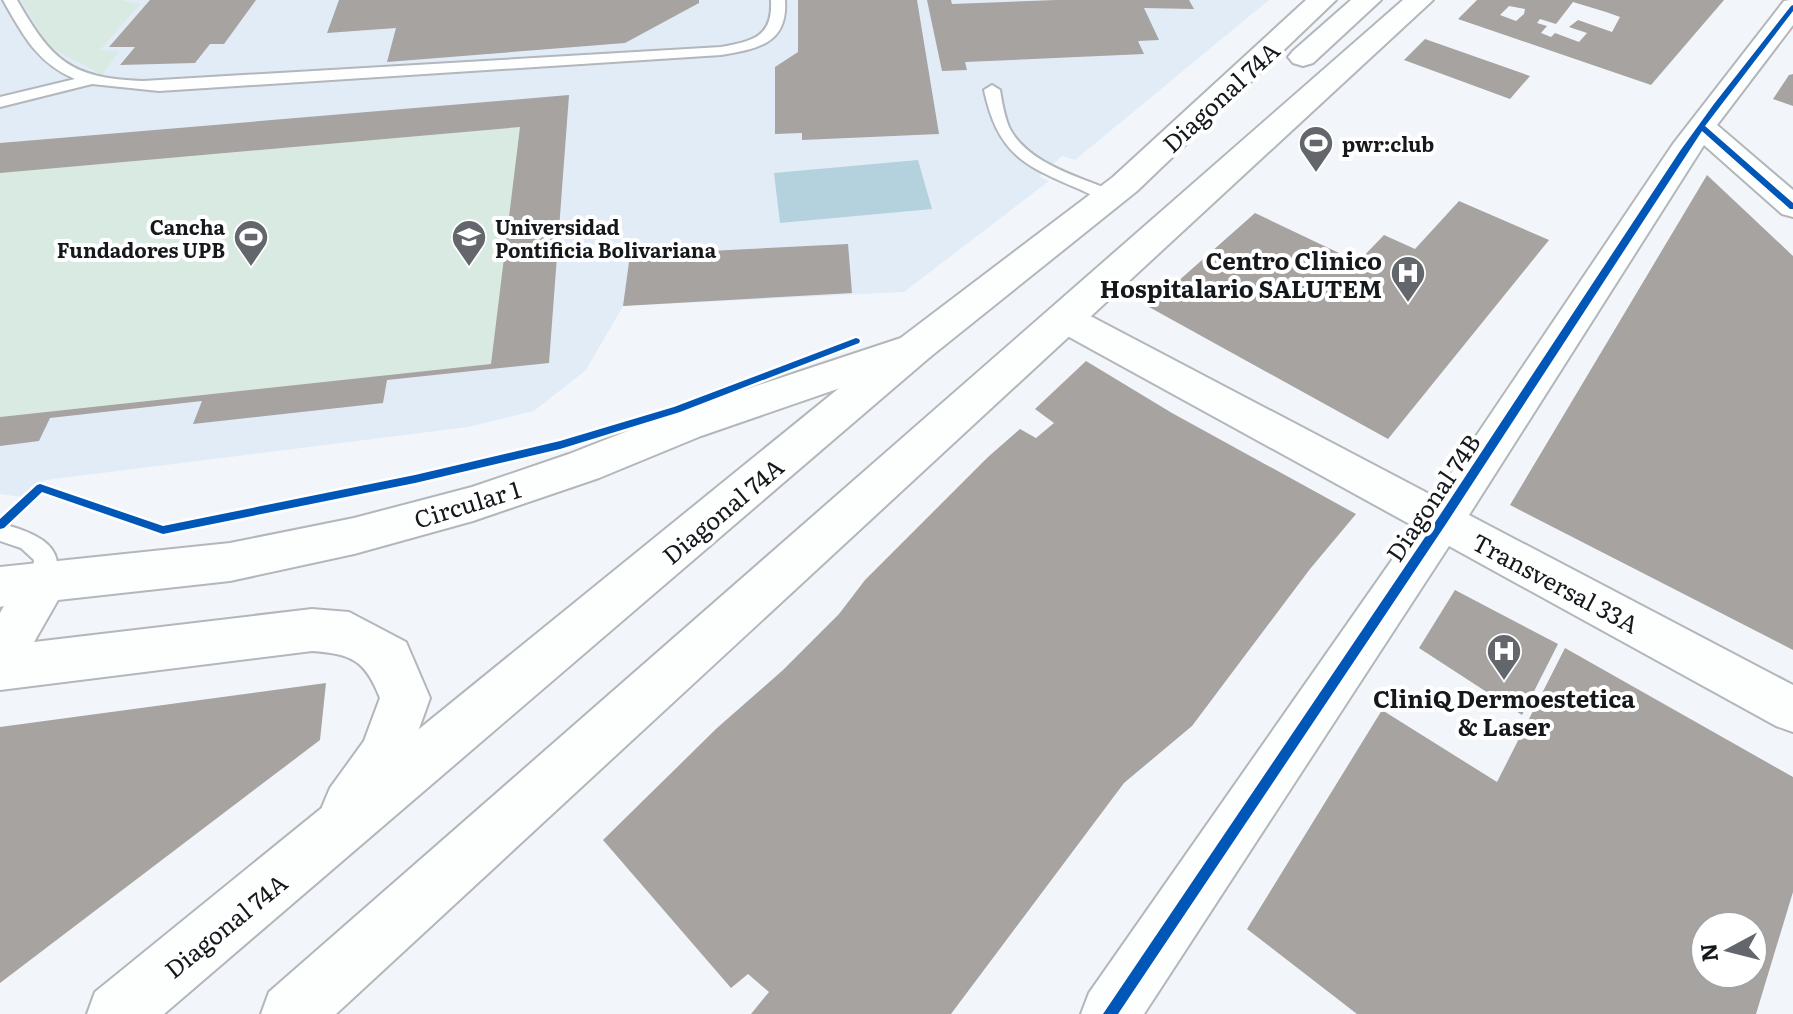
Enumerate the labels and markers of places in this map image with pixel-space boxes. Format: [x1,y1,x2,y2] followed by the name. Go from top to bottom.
[1297,124,1335,174] sports icon: pwr:club
[1342,128,1434,158] place label: pwr:club
[57,211,225,264] place label: Cancha Fundadores UPB
[495,211,717,264] place label: Universidad Pontificia Bolivariana
[232,218,270,268] sports icon: Cancha Fundadores UPB
[450,218,488,268] school or university icon: Universidad Pontificia Bolivariana
[1100,242,1382,305] place label: Centro Clinico Hospitalario SALUTEM
[1389,254,1427,304] hospital icon: Centro Clinico Hospitalario SALUTEM
[1485,632,1523,682] hospital icon: CliniQ Dermoestetica & Laser
[1373,680,1635,743] place label: CliniQ Dermoestetica & Laser

